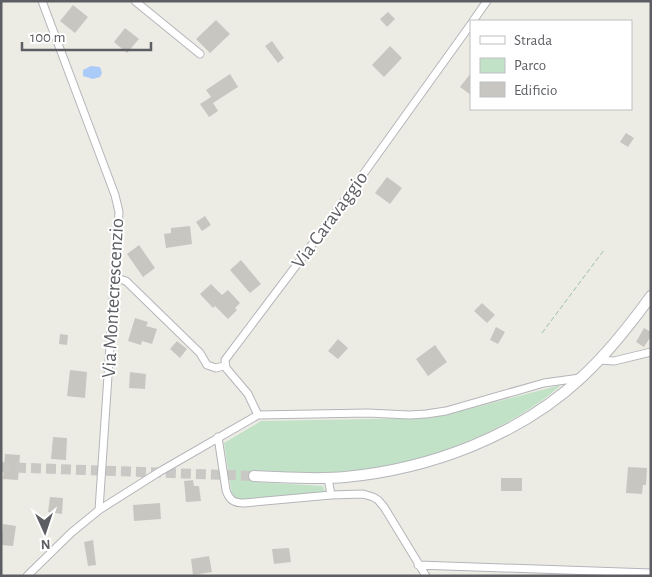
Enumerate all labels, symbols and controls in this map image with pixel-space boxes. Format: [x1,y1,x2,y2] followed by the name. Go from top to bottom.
[22,20,151,52] scale bar
[470,20,632,110] legend
[30,30,65,45] text: 100 m
[514,33,552,48] text: Strada
[514,58,546,73] text: Parco
[514,83,557,98] text: Edificio
[288,168,372,272] street label: Via Caravaggio
[99,218,127,378] street label: Via Montecrescenzio
[20,507,70,557] north arrow
[40,537,51,551] text: N

